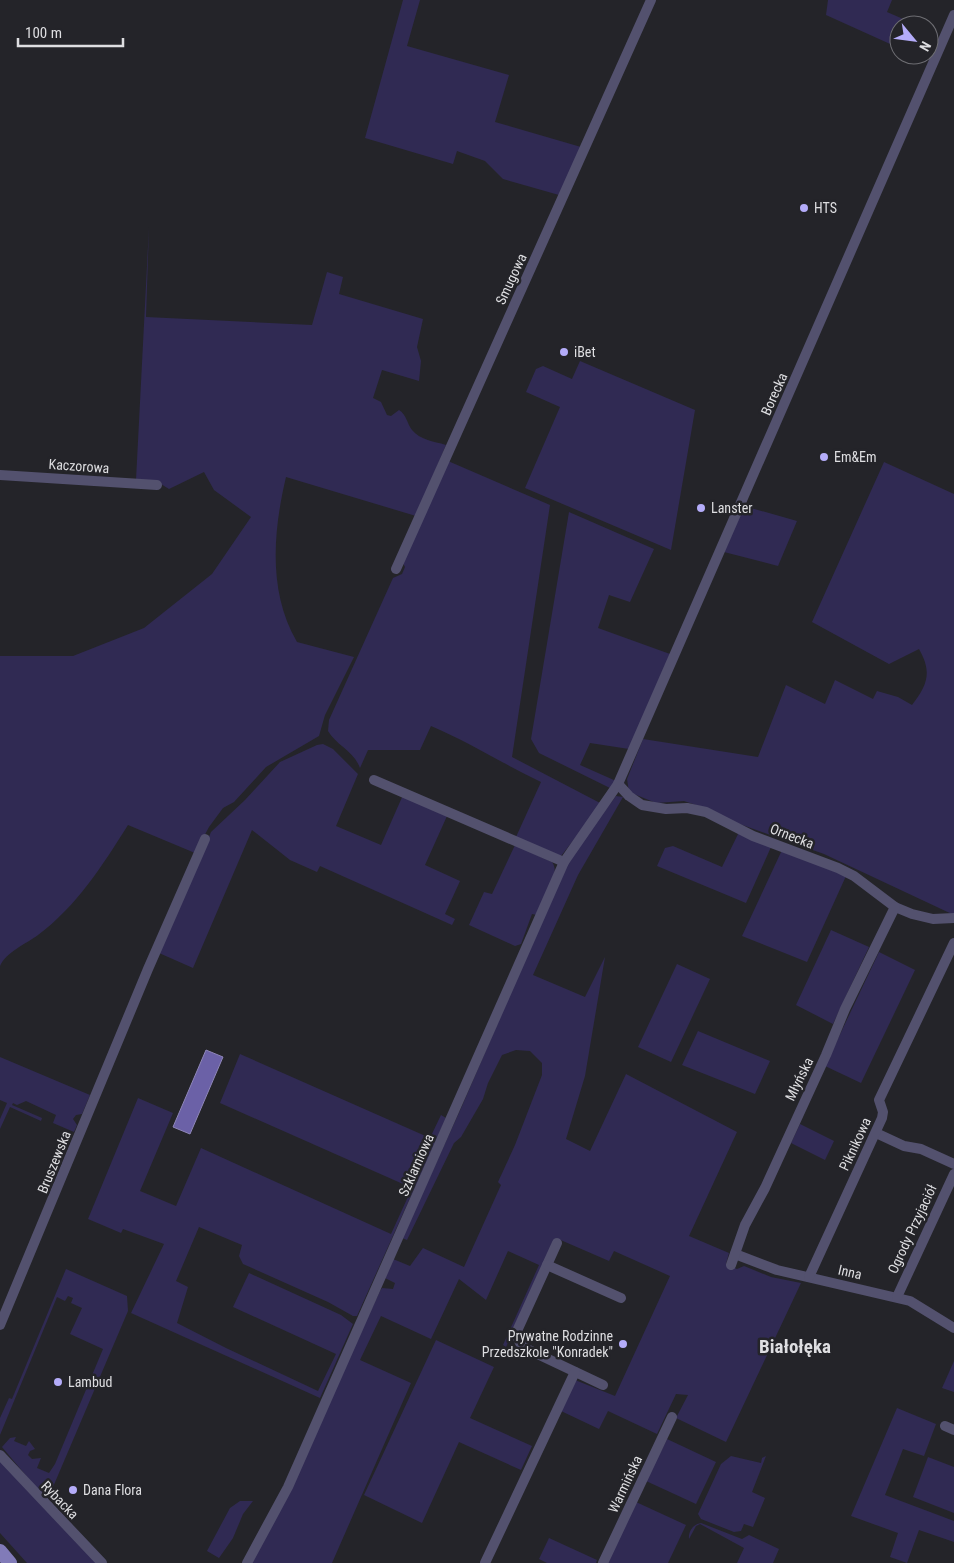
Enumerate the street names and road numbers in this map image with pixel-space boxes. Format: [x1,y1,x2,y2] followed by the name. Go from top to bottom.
[492,251,530,307] street label: Smugowa
[758,370,790,418] street label: Borecka
[48,456,110,476] street label: Kaczorowa
[768,820,816,852] street label: Ornecka
[782,1055,816,1103] street label: Młyńska
[836,1115,874,1173] street label: Piknikowa
[34,1128,74,1196] street label: Bruszewska
[395,1131,437,1199] street label: Szklarniowa
[884,1181,940,1276] street label: Ogrody Przyjaciół
[837,1262,863,1282] street label: Inna
[605,1453,645,1515] street label: Warmińska
[38,1478,82,1522] street label: Rybacka

